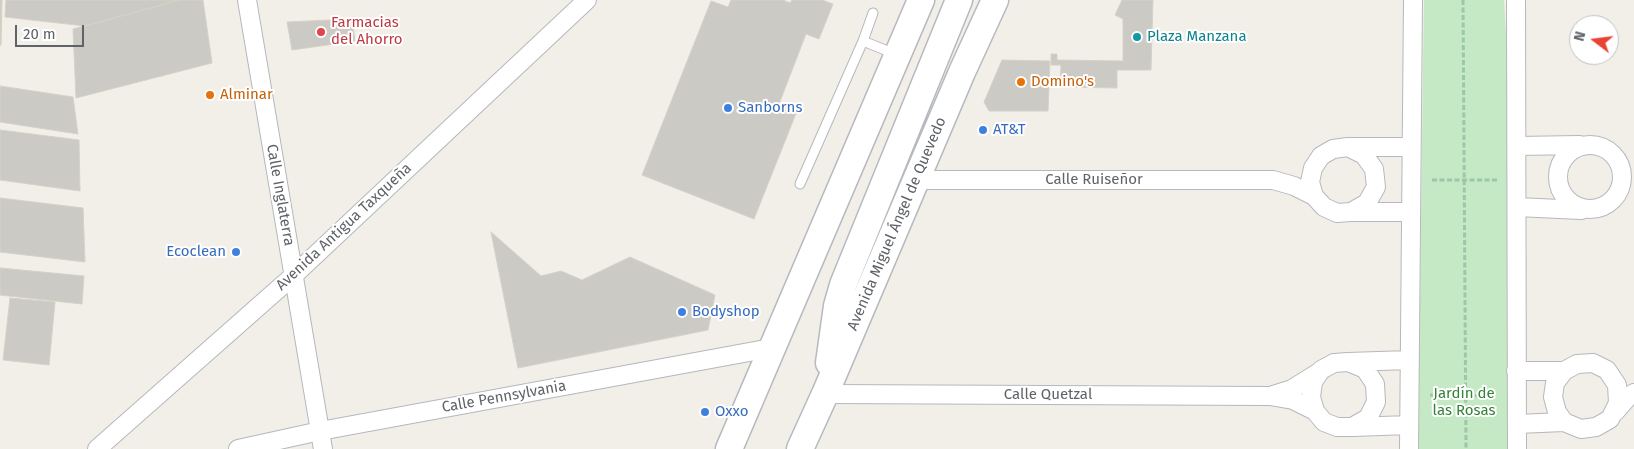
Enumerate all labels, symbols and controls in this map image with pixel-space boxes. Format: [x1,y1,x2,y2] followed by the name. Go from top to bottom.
[331,14,403,49] place label: Farmacias del Ahorro
[18,15,86,47] scale bar
[1569,15,1619,65] north arrow
[23,25,56,43] text: 20 m
[315,26,327,38] marker: Farmacias del Ahorro
[1147,28,1247,46] place label: Plaza Manzana
[1571,30,1589,43] text: N
[1131,31,1143,43] marker: Plaza Manzana
[1031,73,1094,91] place label: Domino's
[1015,76,1027,88] marker: Domino's
[220,86,273,104] place label: Alminar
[204,89,216,101] marker: Alminar
[738,99,802,117] place label: Sanborns
[722,102,734,114] marker: Sanborns
[844,115,950,333] street label: Avenida Miguel Ángel de Quevedo
[993,121,1026,139] place label: AT&T
[977,124,989,136] marker: AT&T
[262,143,298,247] street label: Calle Inglaterra
[272,159,416,295] street label: Avenida Antigua Taxqueña
[1045,171,1143,189] street label: Calle Ruiseñor
[166,243,226,261] place label: Ecoclean
[230,246,242,258] marker: Ecoclean
[692,303,760,321] place label: Bodyshop
[676,306,688,318] marker: Bodyshop
[440,377,568,417] street label: Calle Pennsylvania
[1433,385,1495,420] park label: Jardín de las Rosas
[1004,386,1092,404] street label: Calle Quetzal
[715,403,748,421] place label: Oxxo
[699,406,711,418] marker: Oxxo

